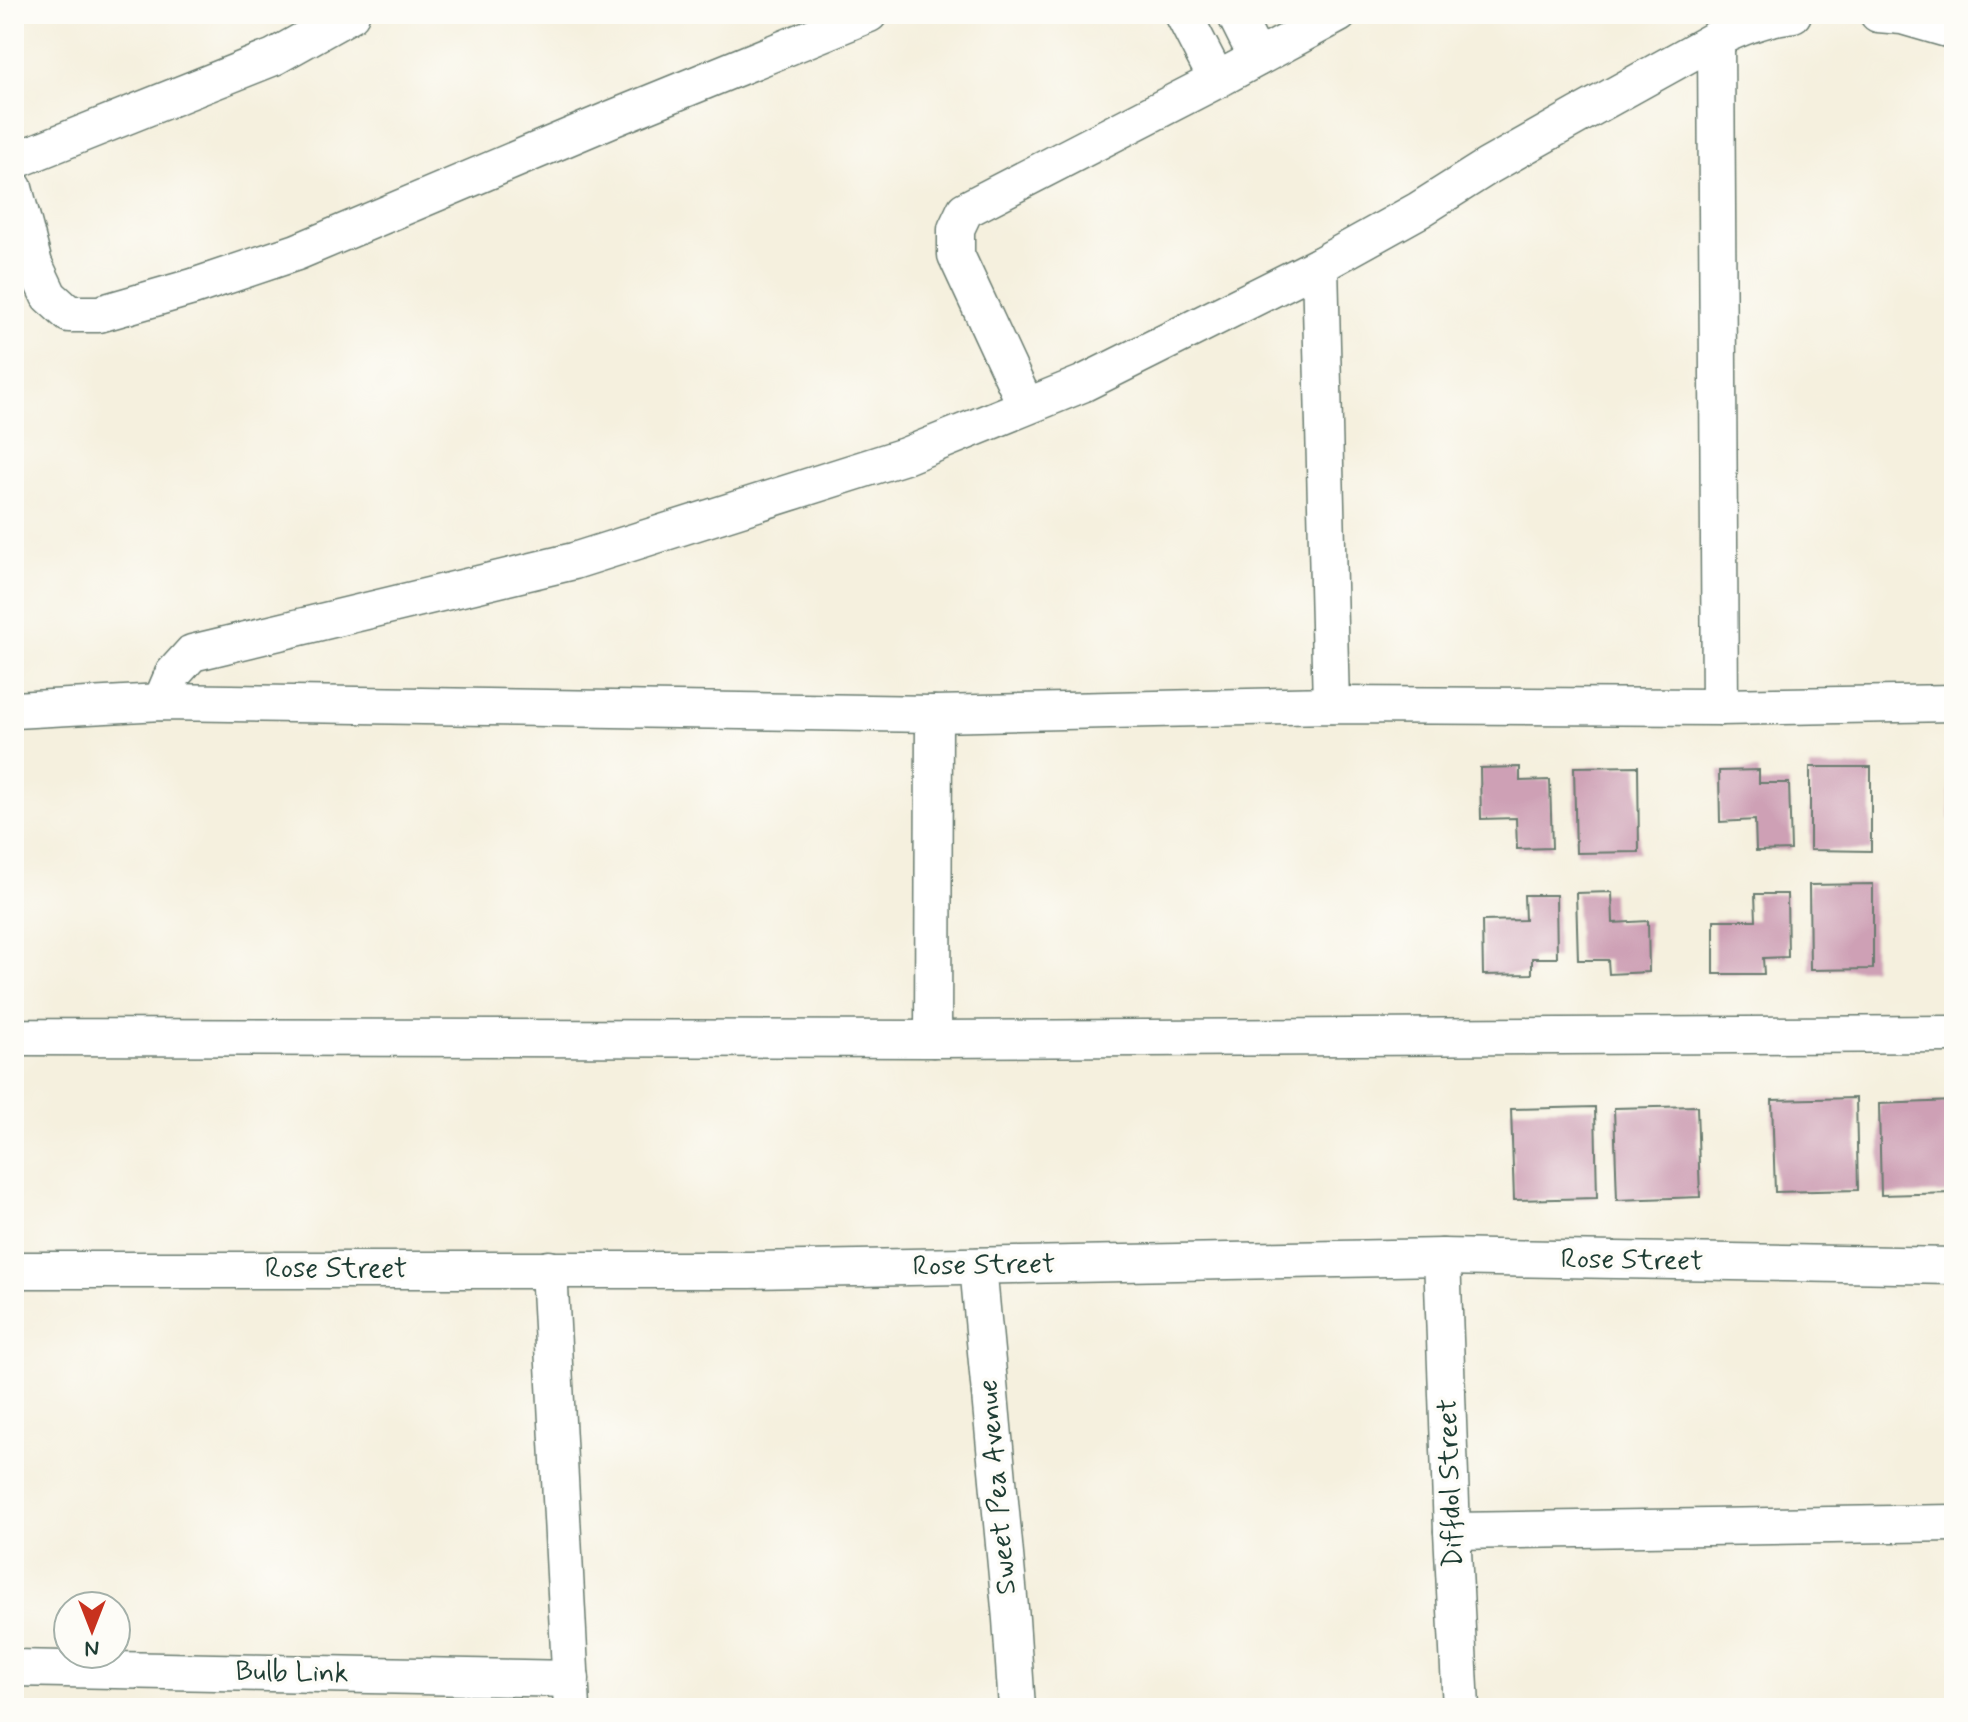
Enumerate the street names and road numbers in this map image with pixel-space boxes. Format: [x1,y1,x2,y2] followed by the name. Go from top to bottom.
[1560,1241,1704,1281] street label: Rose Street
[912,1246,1056,1286] street label: Rose Street
[265,1251,407,1288] street label: Rose Street
[970,1378,1026,1596] street label: Sweet Pea Avenue
[1430,1398,1472,1568] street label: Diffdol Street
[235,1654,349,1692] street label: Bulb Link

